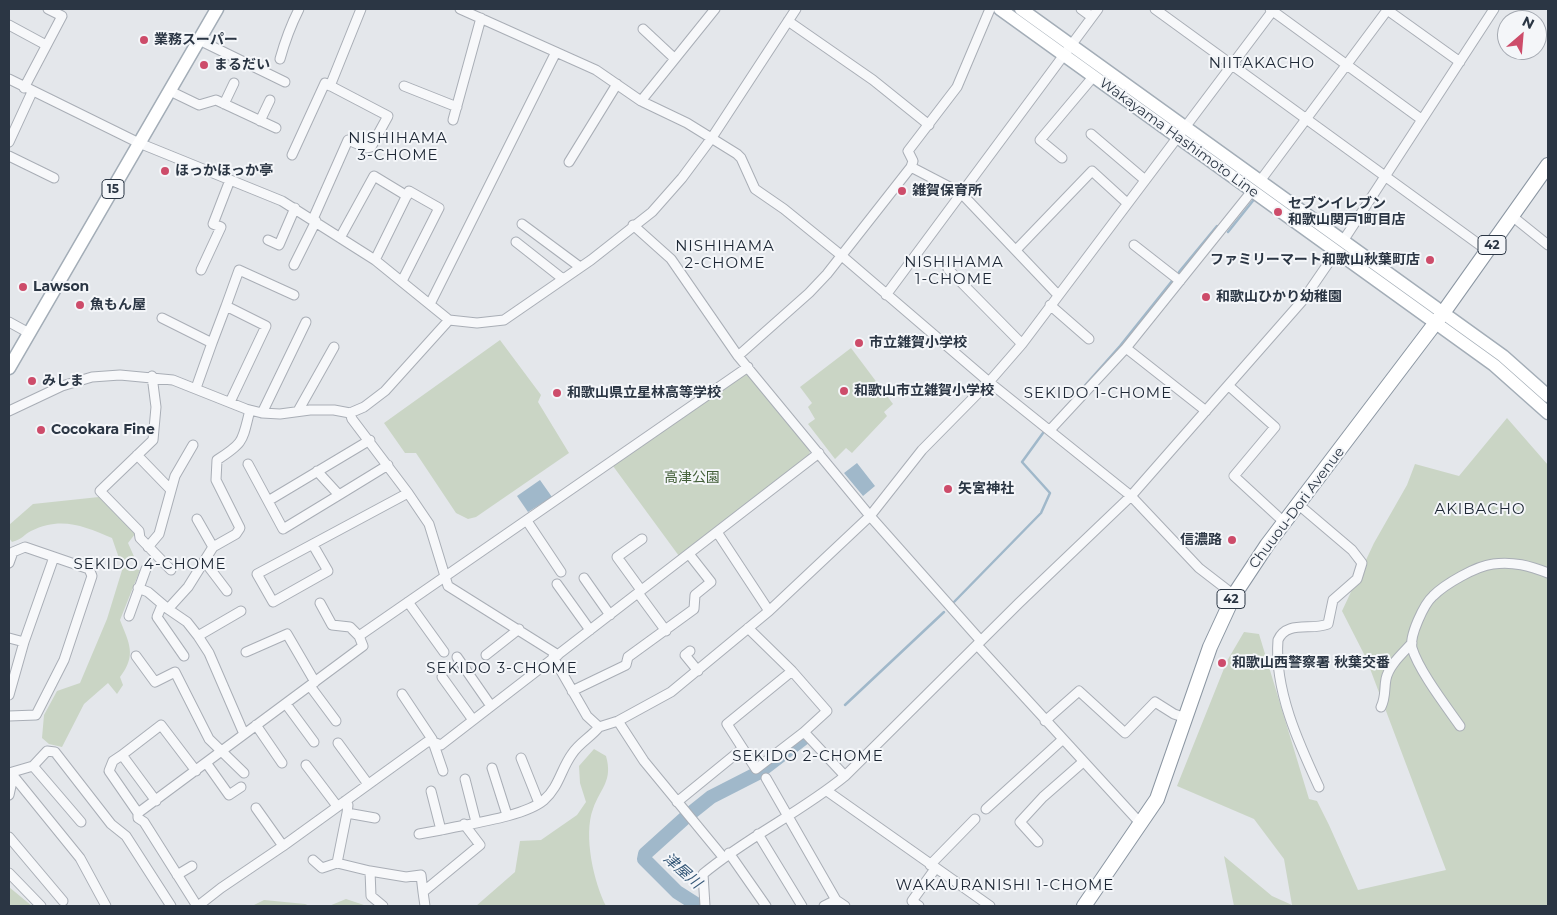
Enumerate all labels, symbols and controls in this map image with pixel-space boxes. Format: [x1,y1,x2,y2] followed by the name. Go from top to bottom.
[1497,10,1547,60] north arrow
[1519,12,1537,33] text: N
[154,32,238,48] place label: 業務スーパー
[138,34,150,46] marker: 業務スーパー
[1208,55,1316,73] district label: NIITAKACHO
[214,57,270,73] place label: まるだい
[198,59,210,71] marker: まるだい
[1096,75,1262,201] street label: Wakayama Hashimoto Line
[347,130,449,165] district label: NISHIHAMA 3-CHOME
[175,163,273,179] place label: ほっかほっか亭
[159,165,171,177] marker: ほっかほっか亭
[102,180,124,198] road number: 15
[912,183,982,199] place label: 雑賀保育所
[896,185,908,197] marker: 雑賀保育所
[1288,196,1405,228] place label: セブンイレブン 和歌山関戸1町目店
[1272,206,1284,218] marker: セブンイレブン 和歌山関戸1町目店
[1478,236,1506,254] road number: 42
[674,238,776,273] district label: NISHIHAMA 2-CHOME
[1210,252,1420,268] place label: ファミリーマート和歌山秋葉町店
[903,254,1005,289] district label: NISHIHAMA 1-CHOME
[1424,254,1436,266] marker: ファミリーマート和歌山秋葉町店
[33,279,89,295] place label: Lawson
[17,281,29,293] marker: Lawson
[1216,289,1342,305] place label: 和歌山ひかり幼稚園
[1200,291,1212,303] marker: 和歌山ひかり幼稚園
[90,297,146,313] place label: 魚もん屋
[74,299,86,311] marker: 魚もん屋
[869,335,967,351] place label: 市立雑賀小学校
[853,337,865,349] marker: 市立雑賀小学校
[42,373,84,389] place label: みしま
[26,375,38,387] marker: みしま
[854,383,994,399] place label: 和歌山市立雑賀小学校
[567,385,721,401] place label: 和歌山県立星林高等学校
[838,385,850,397] marker: 和歌山市立雑賀小学校
[1022,385,1174,403] district label: SEKIDO 1-CHOME
[551,387,563,399] marker: 和歌山県立星林高等学校
[51,422,155,438] place label: Cocokara Fine
[35,424,47,436] marker: Cocokara Fine
[1246,444,1348,572] street label: Chuuou-Dori Avenue
[664,470,720,486] park label: 高津公園
[958,481,1014,497] place label: 矢宮神社
[942,483,954,495] marker: 矢宮神社
[1433,501,1527,519] district label: AKIBACHO
[1180,532,1222,548] place label: 信濃路
[1226,534,1238,546] marker: 信濃路
[72,556,228,574] district label: SEKIDO 4-CHOME
[1217,590,1245,608] road number: 42
[1232,655,1390,671] place label: 和歌山西警察署 秋葉交番
[1216,657,1228,669] marker: 和歌山西警察署 秋葉交番
[425,660,579,678] district label: SEKIDO 3-CHOME
[731,748,885,766] district label: SEKIDO 2-CHOME
[659,849,705,893] water label: 津屋川
[893,877,1117,895] district label: WAKAURANISHI 1-CHOME

